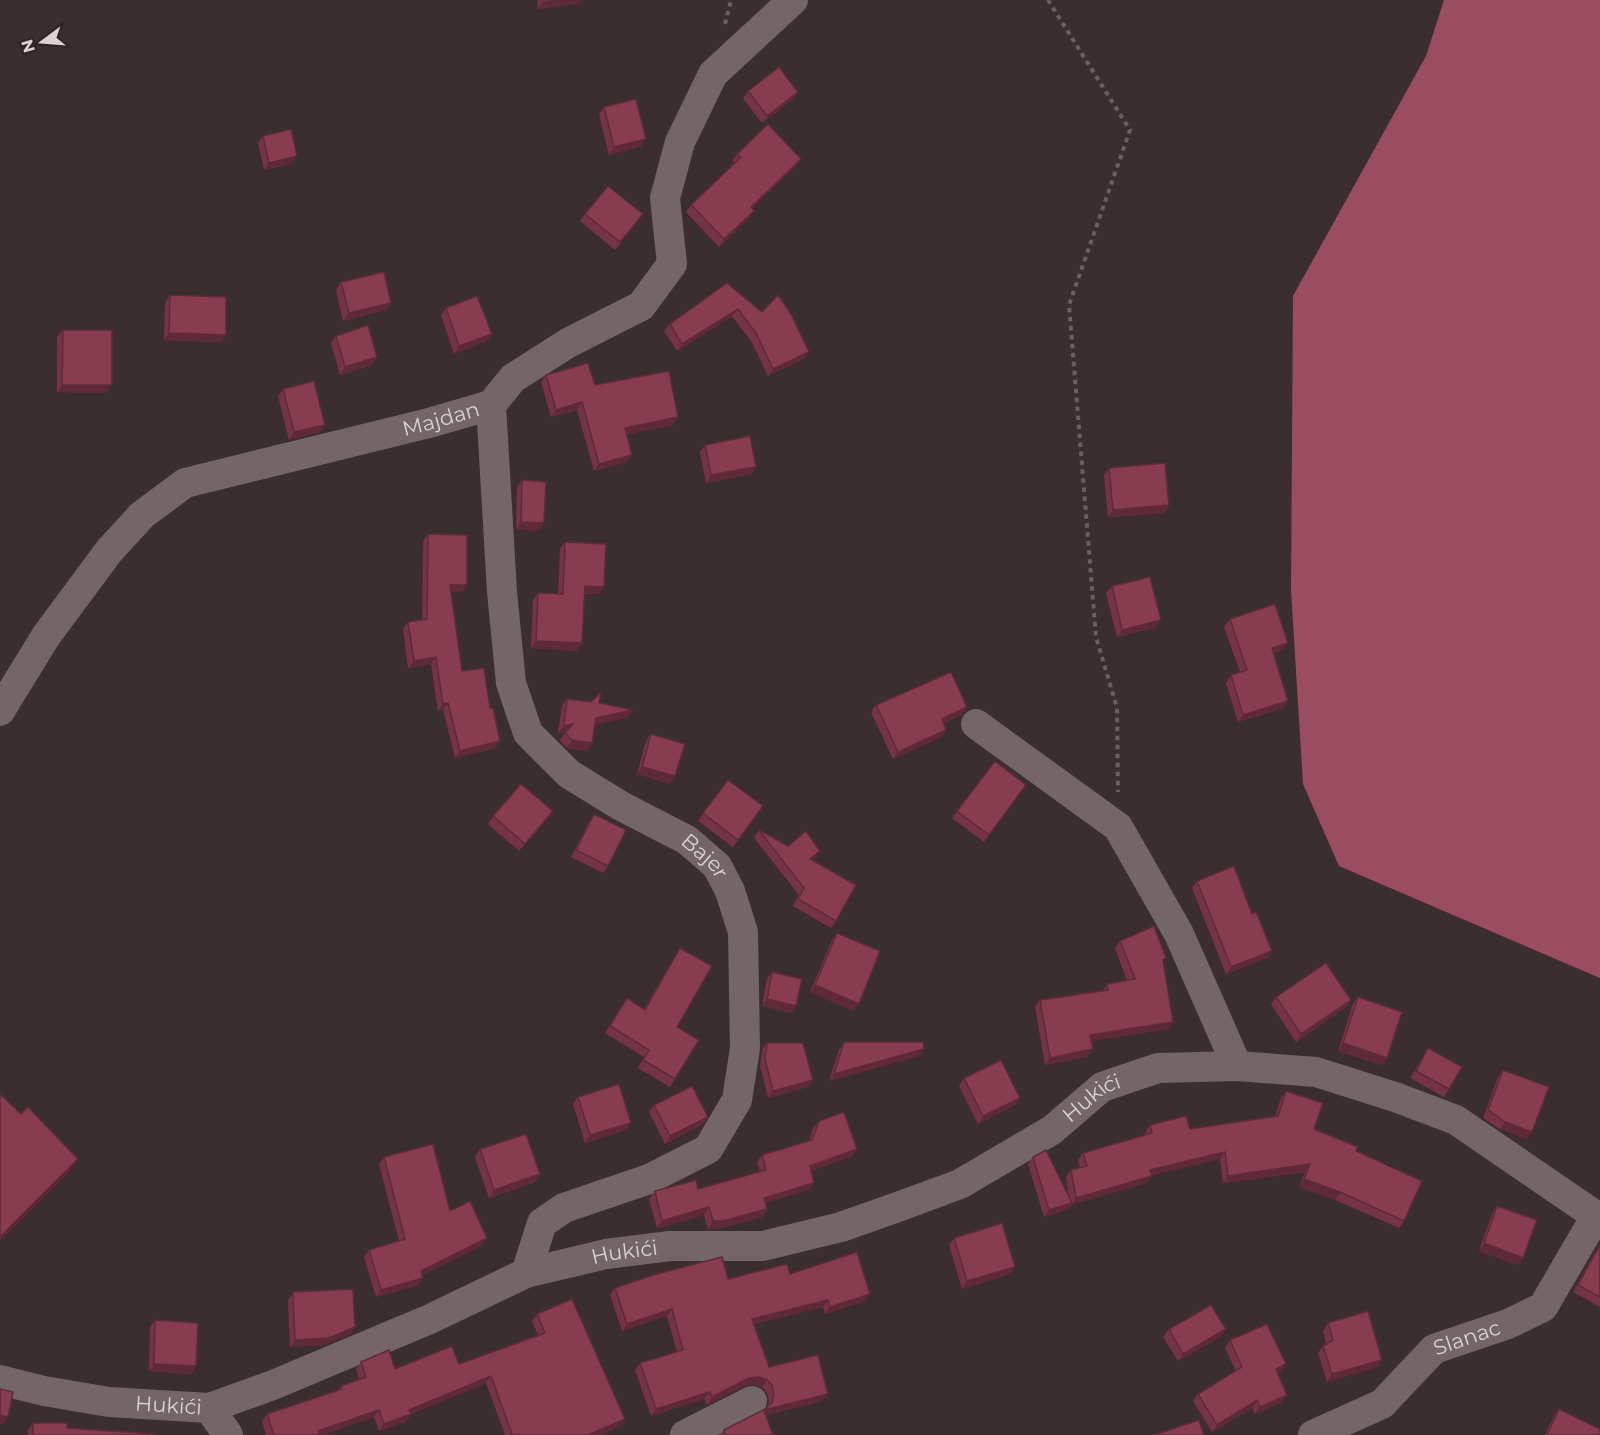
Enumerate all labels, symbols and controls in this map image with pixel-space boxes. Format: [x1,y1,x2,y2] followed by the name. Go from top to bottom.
[12,12,72,72] north arrow
[17,37,39,55] text: N
[400,396,482,441] street label: Majdan
[677,828,734,882] street label: Bajer
[1057,1069,1124,1127] street label: Hukići
[589,1235,659,1269] street label: Hukići
[1430,1314,1504,1360] street label: Slanac
[135,1391,203,1420] street label: Hukići

